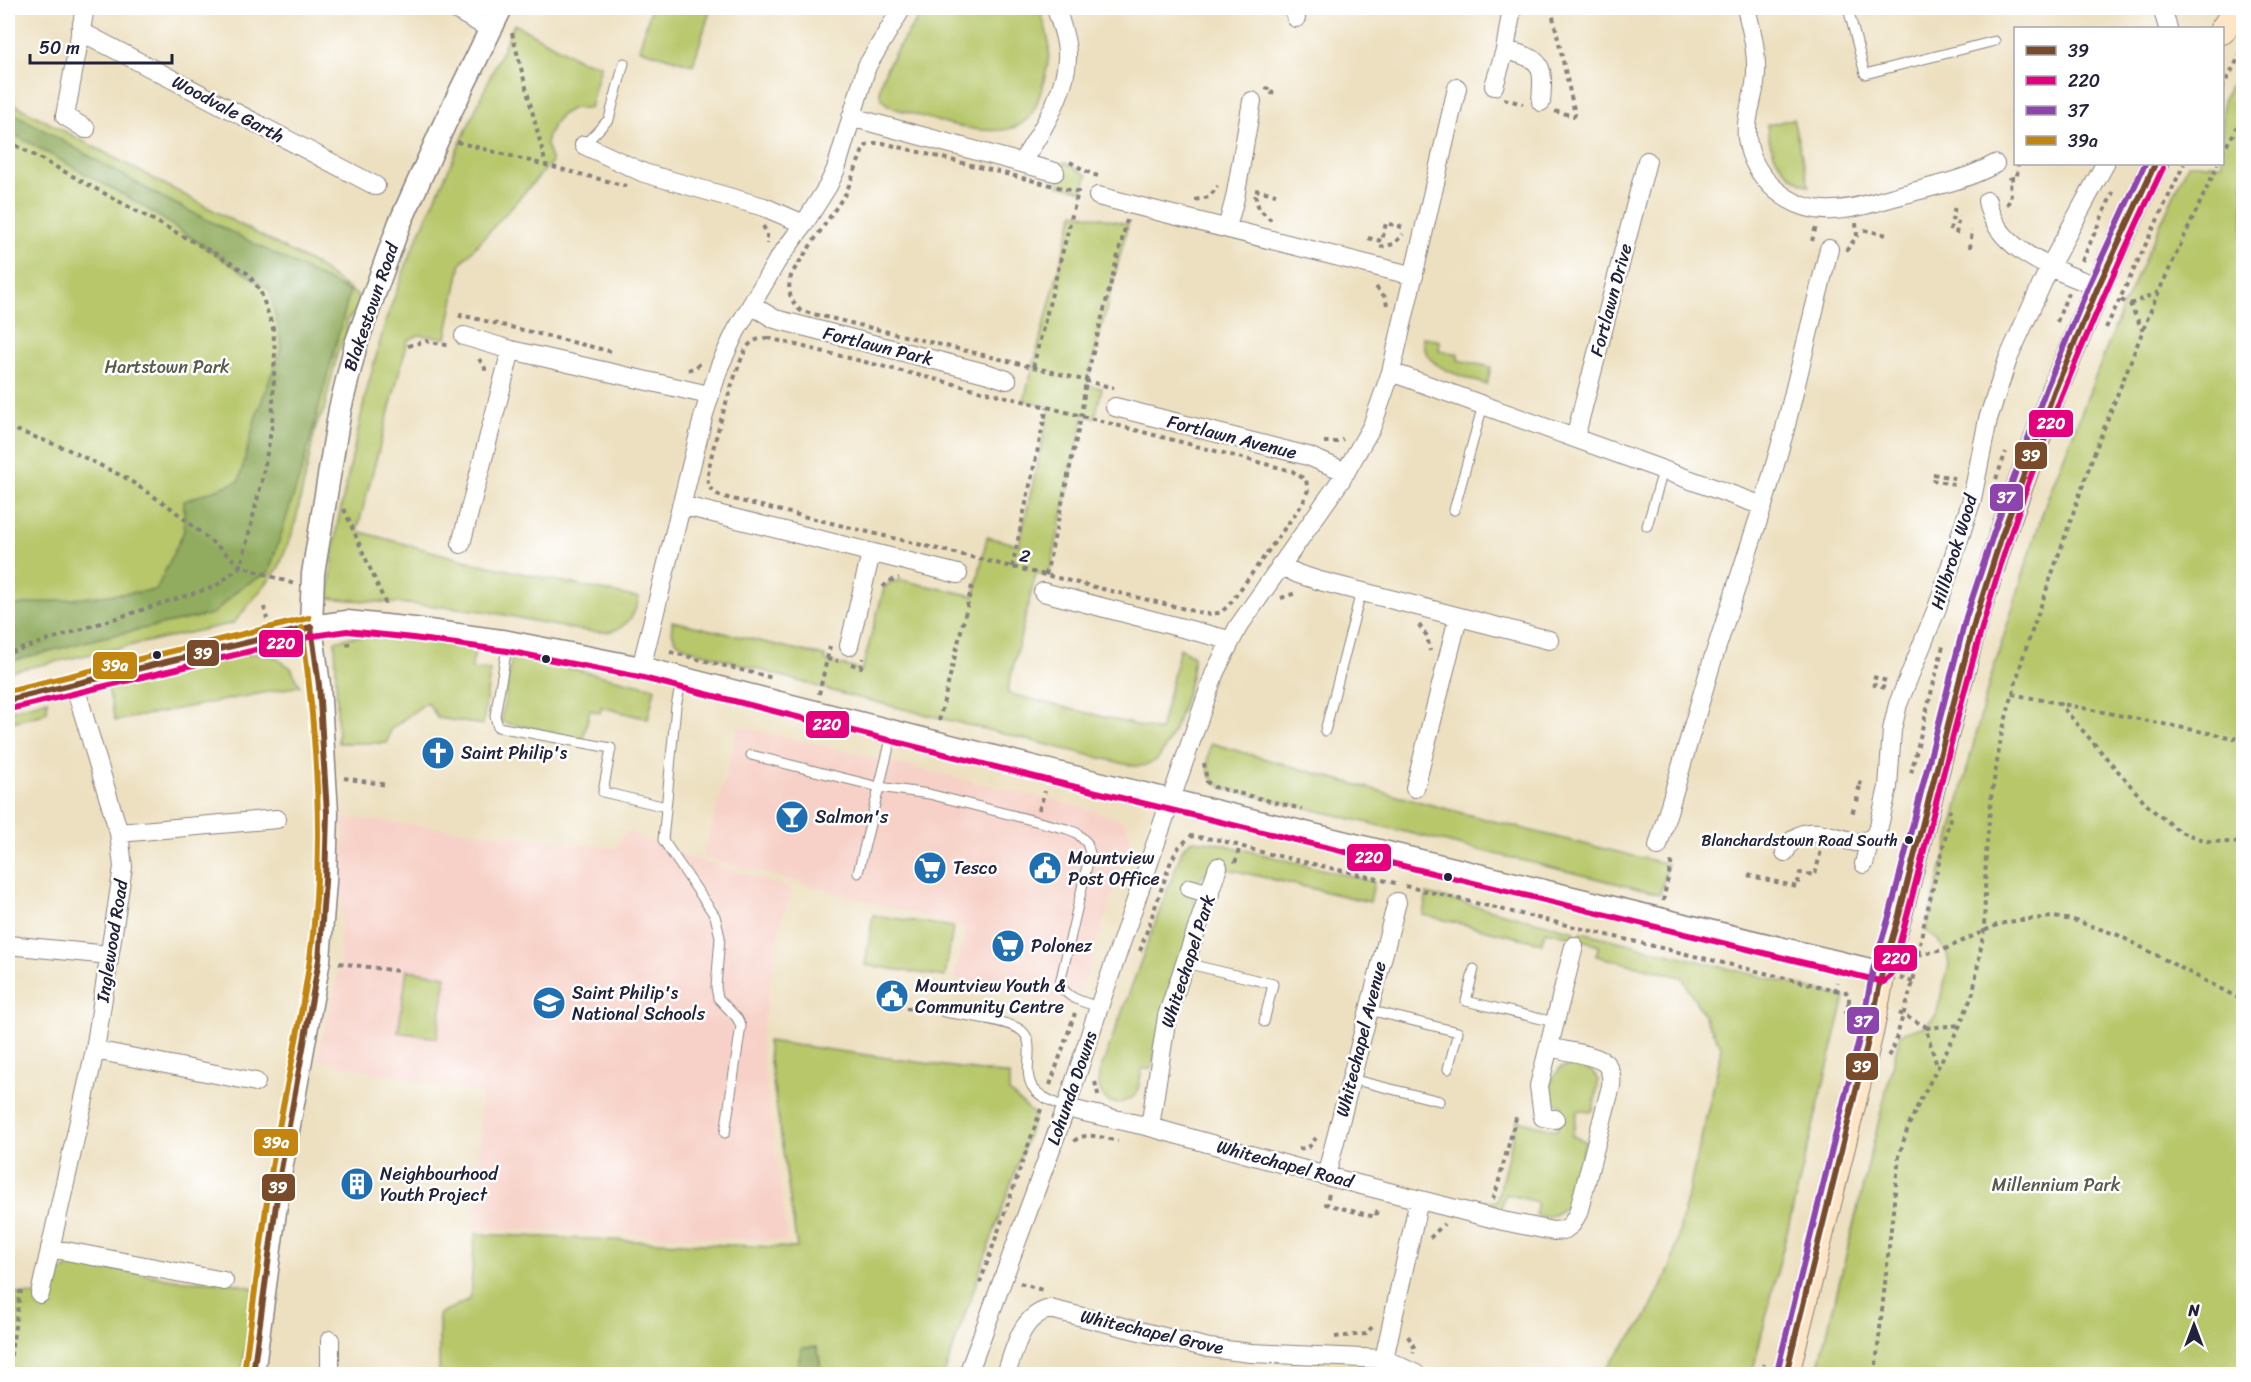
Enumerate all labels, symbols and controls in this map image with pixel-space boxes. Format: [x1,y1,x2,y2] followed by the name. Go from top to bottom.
[30,27,172,65] scale bar
[2014,27,2224,165] legend
[39,32,80,64] text: 50 m
[2068,35,2089,67] text: 39
[2068,65,2100,97] text: 220
[166,66,290,152] street label: Woodvale Garth
[2068,95,2090,127] text: 37
[2068,125,2098,157] text: 39a
[334,237,408,376] street label: Blakestown Road
[1581,240,1641,360] street label: Fortlawn Drive
[820,317,937,375] street label: Fortlawn Park
[104,351,230,383] park label: Hartstown Park
[1164,405,1300,469] street label: Fortlawn Avenue
[2028,409,2074,438] line badge: 220
[2036,409,2065,438] text: 220
[2014,441,2048,470] line badge: 39
[2021,441,2040,470] text: 39
[1989,483,2024,512] line badge: 37
[1996,483,2017,512] text: 37
[1921,489,1987,614] street label: Hillbrook Wood
[1016,539,1034,573] street label: 2
[258,629,304,658] line badge: 220
[266,629,295,658] text: 220
[186,639,220,667] line badge: 39
[193,639,212,668] text: 39
[151,649,163,661] unlabelled marker
[92,651,138,680] line badge: 39a
[101,651,128,680] text: 39a
[540,653,552,665] unlabelled marker
[805,710,850,739] line badge: 220
[812,710,841,739] text: 220
[420,735,456,771] church icon: Saint Philip's
[461,737,568,769] place label: Saint Philip's
[774,799,810,835] bar icon: Salmon's
[815,801,889,833] place label: Salmon's
[1701,826,1898,855] place label: Blanchardstown Road South
[1903,834,1915,846] marker: Blanchardstown Road South
[1068,842,1160,895] place label: Mountview Post Office
[1346,843,1392,872] line badge: 220
[1354,843,1383,872] text: 220
[912,850,948,886] supermarket icon: Tesco
[1027,850,1063,886] public building icon: Mountview Post Office
[953,852,997,884] place label: Tesco
[1442,871,1454,883] unlabelled marker
[86,876,138,1006] street label: Inglewood Road
[1151,890,1225,1032] street label: Whitechapel Park
[990,928,1026,964] supermarket icon: Polonez
[1031,930,1093,962] place label: Polonez
[1873,944,1918,972] line badge: 220
[1881,944,1910,973] text: 220
[1326,958,1396,1120] street label: Whitechapel Avenue
[915,970,1066,1023] place label: Mountview Youth & Community Centre
[572,977,706,1030] place label: Saint Philip's National Schools
[874,978,910,1014] public building icon: Mountview Youth & Community Centre
[531,985,567,1021] school or university icon: Saint Philip's National Schools
[1846,1006,1880,1035] line badge: 37
[1853,1007,1874,1036] text: 37
[1038,1026,1107,1149] street label: Lohunda Downs
[1845,1052,1879,1081] line badge: 39
[1852,1052,1871,1081] text: 39
[253,1128,299,1157] line badge: 39a
[262,1128,289,1157] text: 39a
[1213,1130,1358,1198] street label: Whitechapel Road
[380,1158,499,1211] place label: Neighbourhood Youth Project
[339,1166,375,1202] building icon: Neighbourhood Youth Project
[1992,1169,2121,1201] park label: Millennium Park
[261,1173,296,1202] line badge: 39
[268,1173,287,1202] text: 39
[2164,1295,2224,1355] north arrow
[2187,1296,2200,1325] text: N
[1077,1300,1227,1364] street label: Whitechapel Grove

